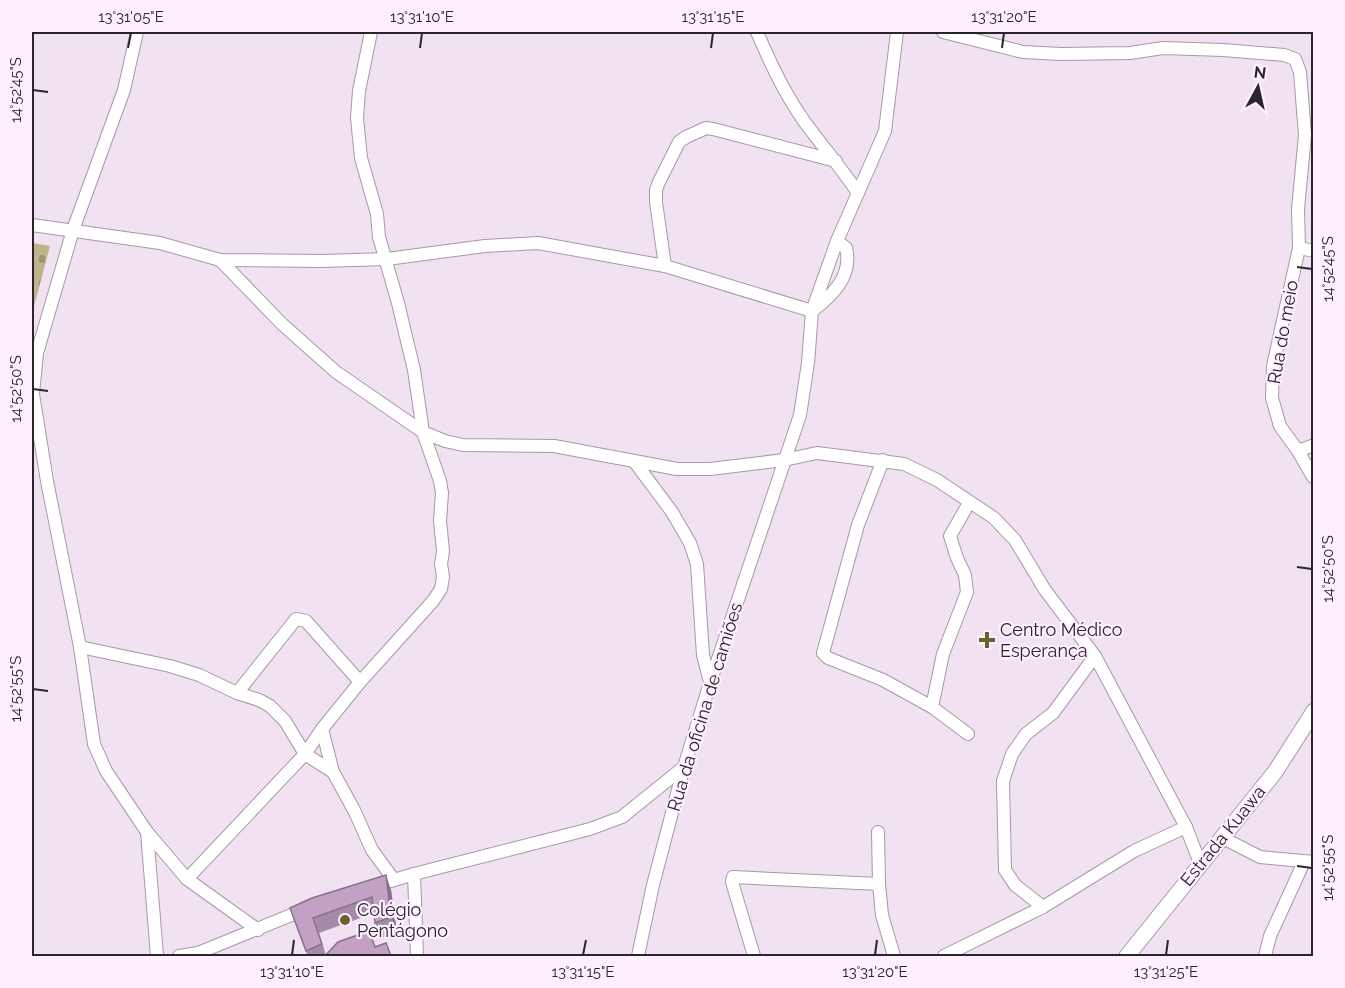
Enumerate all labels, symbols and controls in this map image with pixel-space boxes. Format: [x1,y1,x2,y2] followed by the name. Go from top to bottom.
[98,8,164,26] text: 13°31'05"E
[390,8,454,26] text: 13°31'10"E
[682,8,745,26] text: 13°31'15"E
[971,8,1037,26] text: 13°31'20"E
[7,57,25,123] text: 14°52'45"S
[1228,57,1288,117] north arrow
[1253,62,1267,83] text: N
[1319,236,1337,302] text: 14°52'45"S
[1263,278,1302,385] street label: Rua do meio
[7,355,25,423] text: 14°52'50"S
[1319,535,1337,603] text: 14°52'50"S
[663,600,746,814] street label: Rua da oficina de camiões
[1000,619,1123,661] place label: Centro Médico Esperança
[978,631,996,649] marker: Centro Médico Esperança
[7,656,25,722] text: 14°52'55"S
[1176,781,1269,890] street label: Estrada Kuawa
[1319,835,1337,901] text: 14°52'55"S
[357,899,448,941] place label: Colégio Pentágono
[338,913,352,927] marker: Colégio Pentágono
[260,963,324,981] text: 13°31'10"E
[552,963,615,981] text: 13°31'15"E
[842,963,908,981] text: 13°31'20"E
[1134,963,1198,981] text: 13°31'25"E

